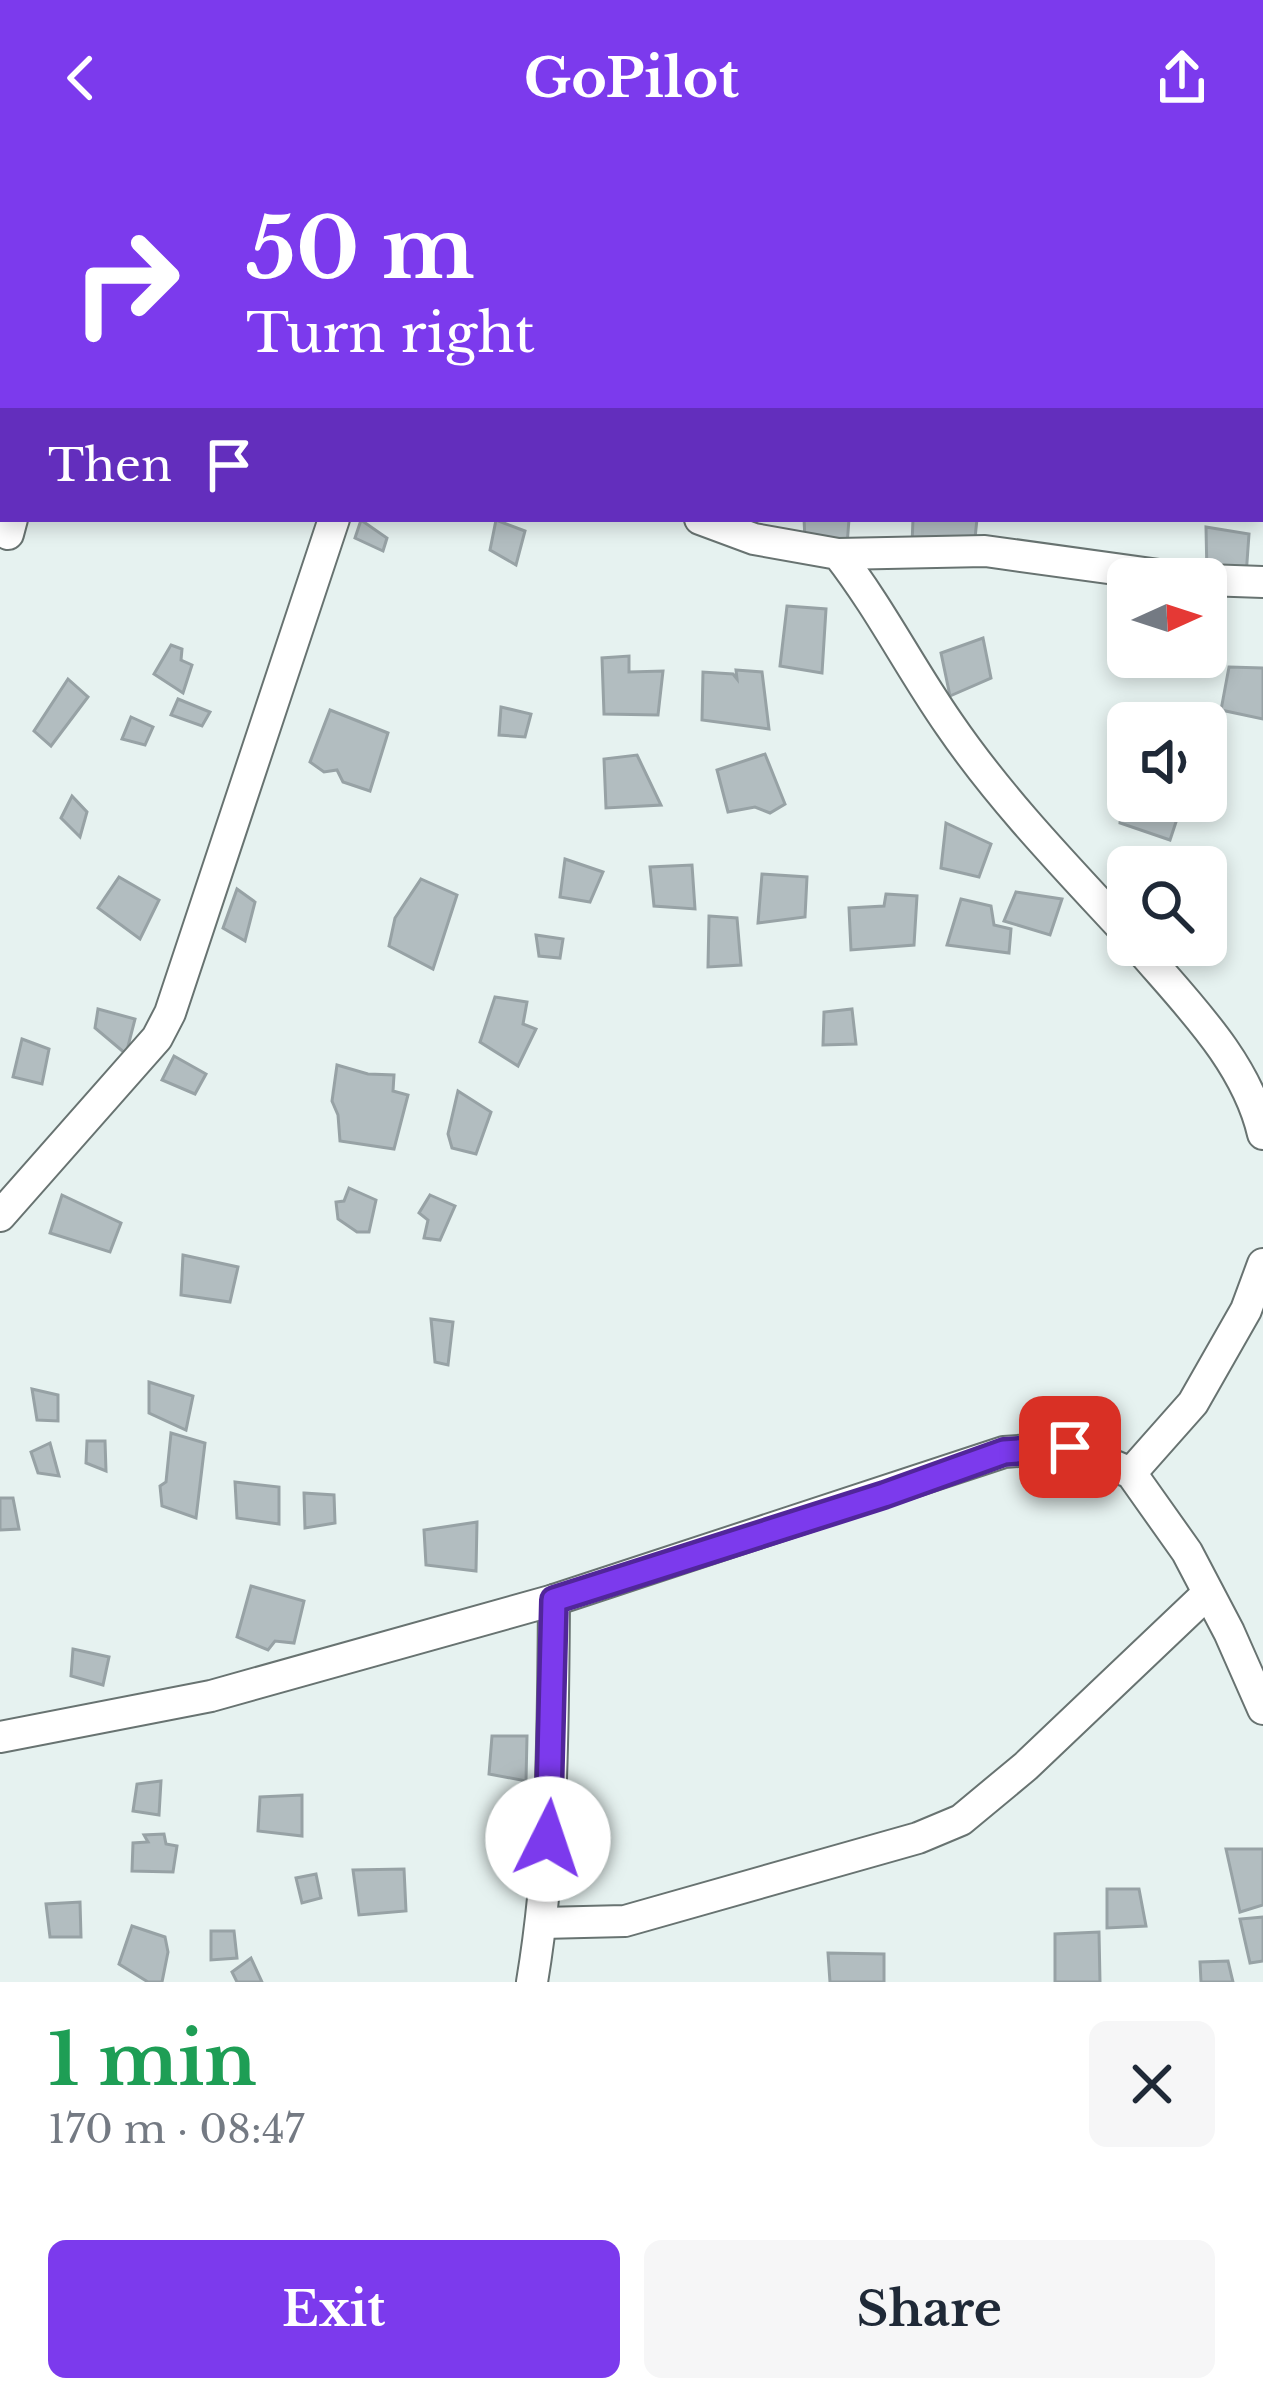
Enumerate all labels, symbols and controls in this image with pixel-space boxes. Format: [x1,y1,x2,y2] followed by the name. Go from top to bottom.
[48,45,114,111] icon: back
[524,45,739,112] text: GoPilot
[1149,45,1215,111] icon: share
[246,197,475,301] text: 50 m
[48,204,204,360] icon: right
[246,300,535,367] text: Turn right
[196,432,262,498] icon: arrive
[48,437,172,493] text: Then
[1107,558,1227,678] north arrow
[1107,558,1227,966] map controls
[1107,702,1227,822] button: sound
[1107,846,1227,966] button: search
[1019,1396,1121,1498] pin
[1037,1414,1103,1480] icon: arrive
[485,1776,611,1902] position arrow
[48,2015,257,2104] text: 1 min
[1089,2021,1215,2147] button: close
[48,2105,304,2154] text: 170 m · 08:47
[48,2240,620,2378] button: Exit
[644,2240,1215,2378] button: Share

